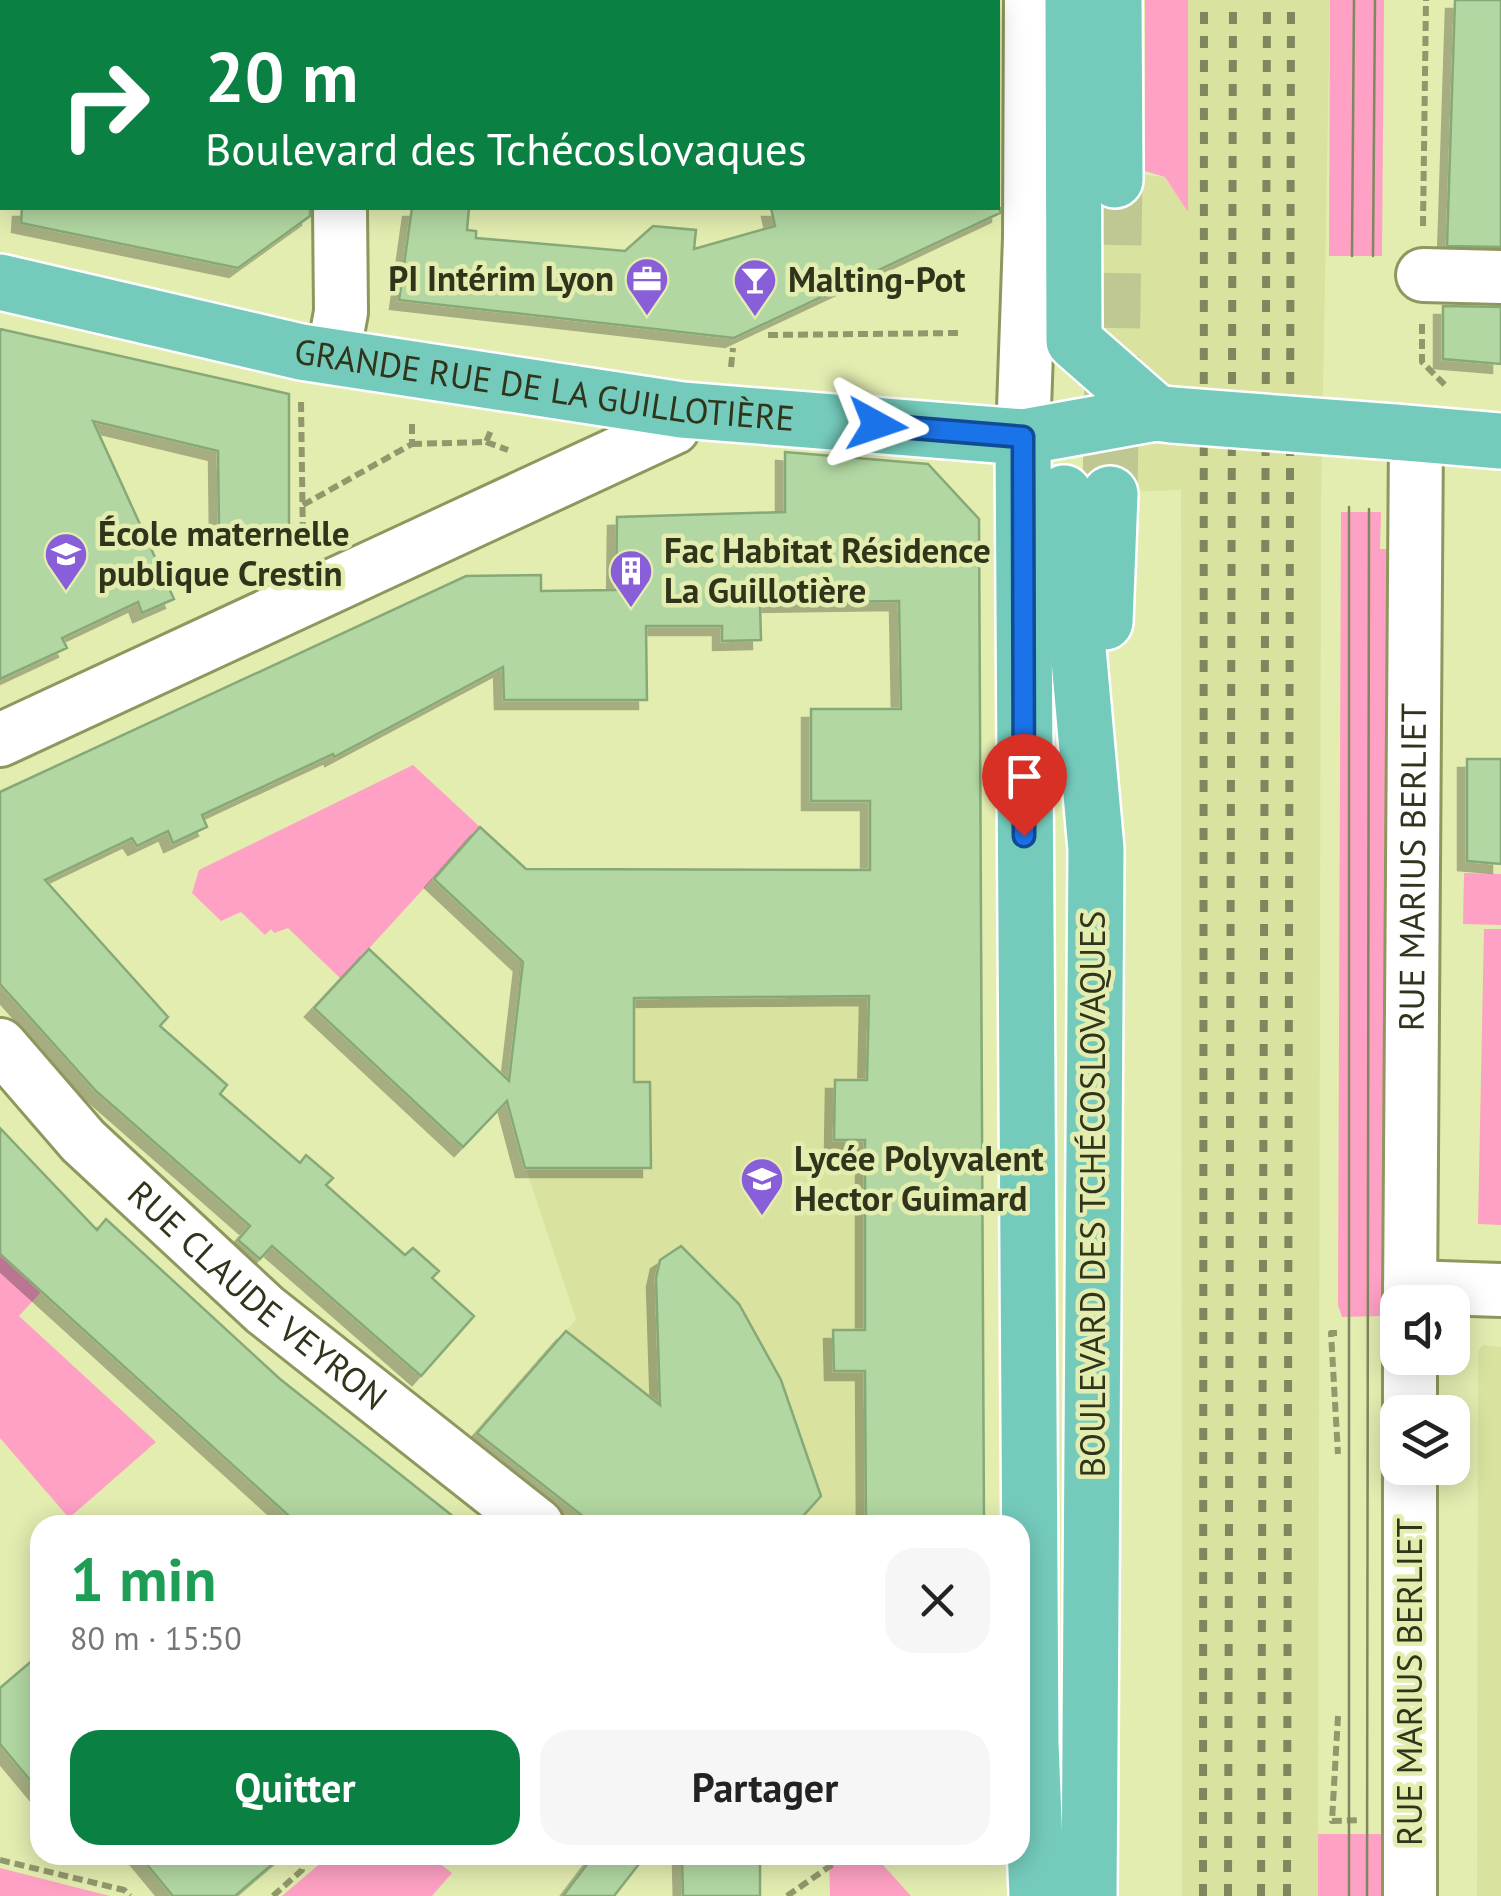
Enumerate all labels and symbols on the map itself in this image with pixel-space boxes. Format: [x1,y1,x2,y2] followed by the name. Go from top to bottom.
[388,255,614,301] place label: PI Intérim Lyon
[624,256,670,317] office icon: PI Intérim Lyon
[788,256,966,302] place label: Malting-Pot
[732,257,778,318] bar icon: Malting-Pot
[291,327,796,441] street label: GRANDE RUE DE LA GUILLOTIÈRE
[825,373,929,477] position arrow
[98,510,349,596] place label: École maternelle publique Crestin
[664,527,991,613] place label: Fac Habitat Résidence La Guillotière
[43,531,89,592] school or university icon: École maternelle publique Crestin
[608,548,654,609] building icon: Fac Habitat Résidence La Guillotière
[1388,703,1436,1031] street label: RUE MARIUS BERLIET
[982,734,1067,837] pin
[1069,911,1115,1477] street label: BOULEVARD DES TCHÉCOSLOVAQUES
[794,1135,1044,1221] place label: Lycée Polyvalent Hector Guimard
[739,1156,785,1217] school or university icon: Lycée Polyvalent Hector Guimard
[119,1170,397,1420] street label: RUE CLAUDE VEYRON
[1386,1518,1432,1846] street label: RUE MARIUS BERLIET

